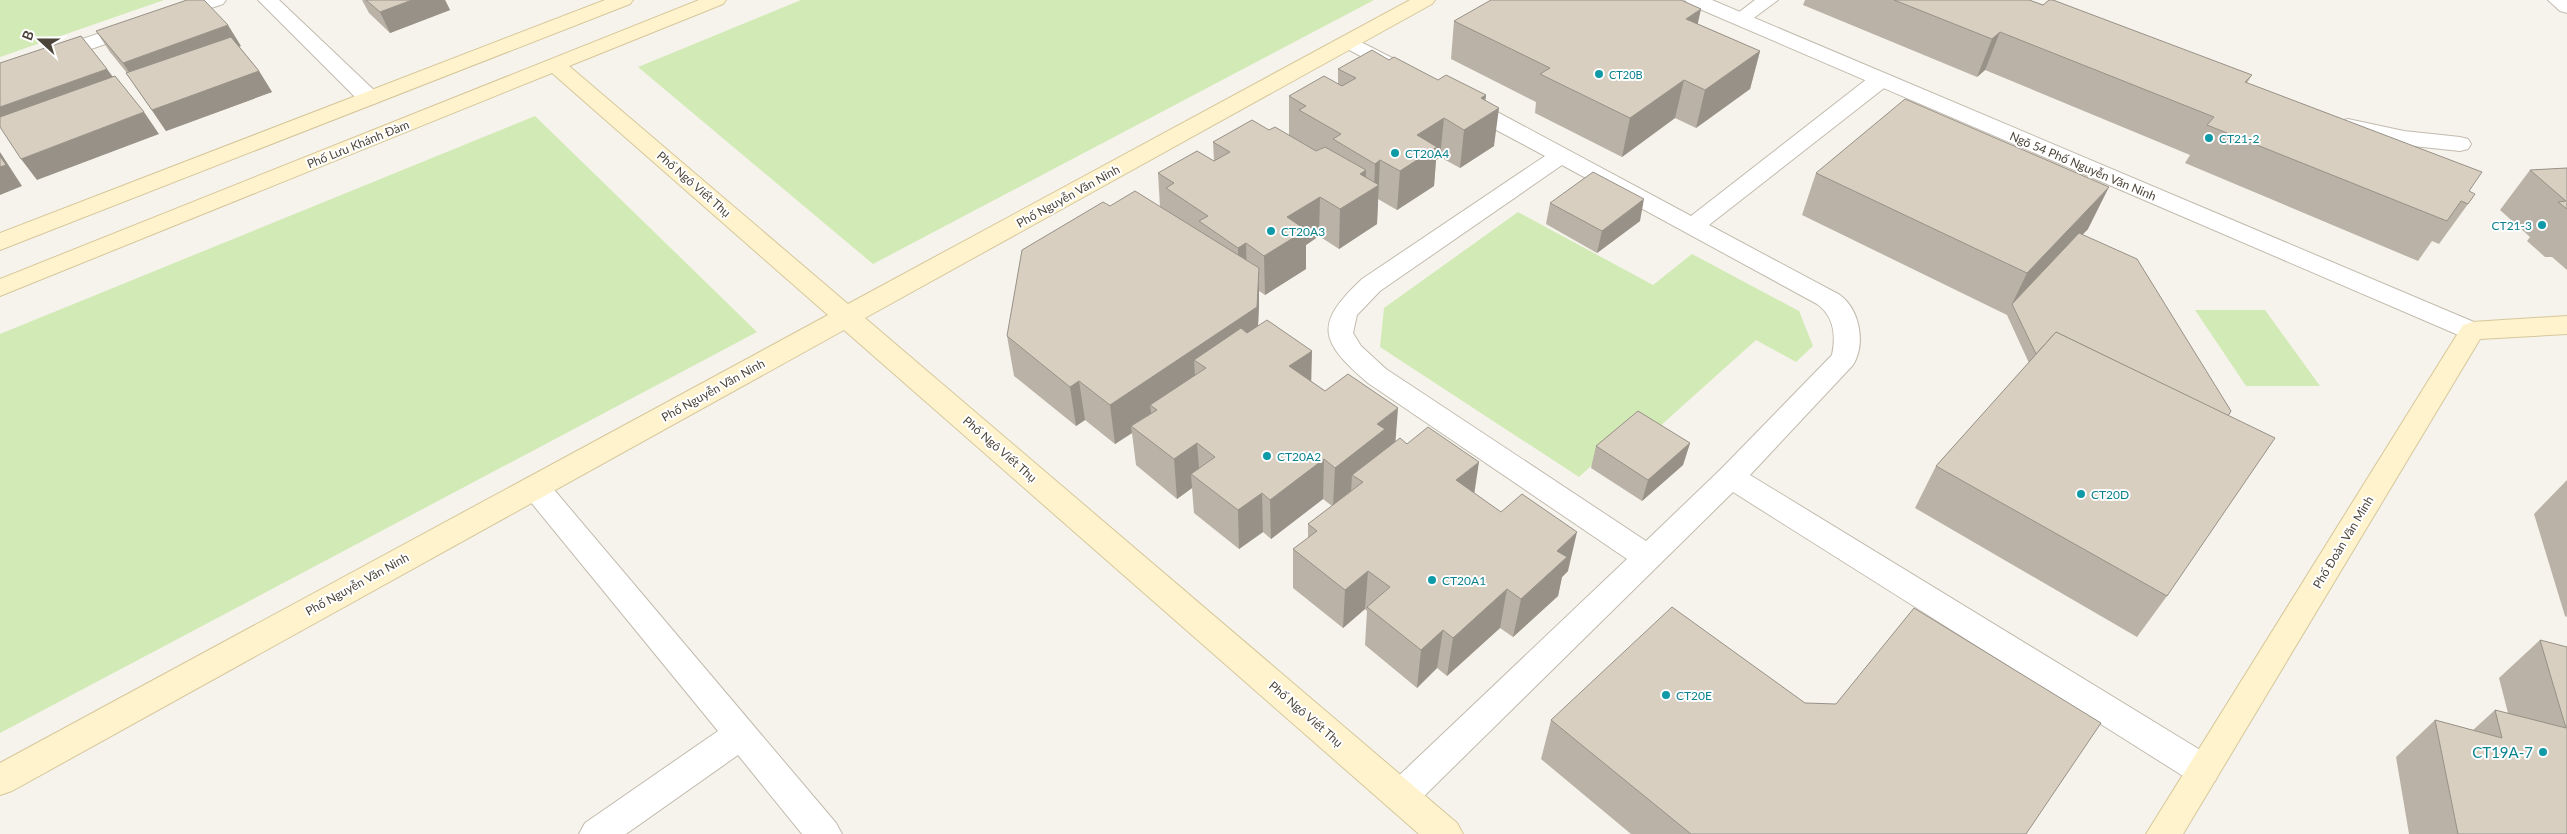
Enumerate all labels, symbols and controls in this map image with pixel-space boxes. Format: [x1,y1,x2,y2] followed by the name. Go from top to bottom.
[15,15,65,65] north arrow
[18,28,37,43] text: B
[1593,68,1605,80] marker: CT20B
[1609,68,1643,81] place label: CT20B
[305,117,411,171] street label: Phố Lưu Khánh Đàm
[2007,128,2159,204] street label: Ngõ 54 Phố Nguyễn Văn Ninh
[2219,131,2259,146] place label: CT21-2
[2203,132,2215,144] marker: CT21-2
[1405,146,1449,161] place label: CT20A4
[1389,147,1401,159] marker: CT20A4
[654,148,734,220] street label: Phố Ngô Viết Thụ
[1014,161,1122,231] street label: Phố Nguyễn Văn Ninh
[2492,218,2532,233] place label: CT21-3
[2536,219,2548,231] marker: CT21-3
[1281,224,1325,239] place label: CT20A3
[1265,225,1277,237] marker: CT20A3
[659,355,767,425] street label: Phố Nguyễn Văn Ninh
[960,413,1040,485] street label: Phố Ngô Viết Thụ
[1277,449,1321,464] place label: CT20A2
[1261,450,1273,462] marker: CT20A2
[2091,487,2129,502] place label: CT20D
[2075,488,2087,500] marker: CT20D
[2309,493,2377,591] street label: Phố Đoàn Văn Minh
[303,549,411,619] street label: Phố Nguyễn Văn Ninh
[1442,573,1486,588] place label: CT20A1
[1426,574,1438,586] marker: CT20A1
[1266,678,1346,750] street label: Phố Ngô Viết Thụ
[1676,688,1712,703] place label: CT20E
[1660,689,1672,701] marker: CT20E
[2472,743,2533,761] place label: CT19A-7
[2537,746,2549,758] marker: CT19A-7

